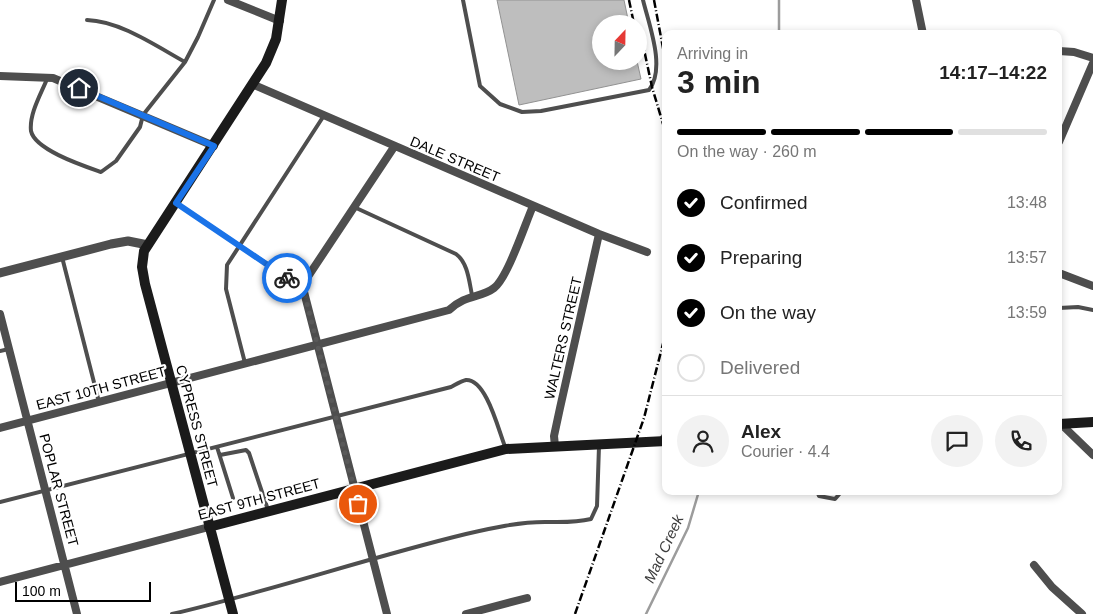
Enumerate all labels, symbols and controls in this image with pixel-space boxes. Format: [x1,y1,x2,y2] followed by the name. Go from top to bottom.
[592,15,648,70] north arrow
[592,15,647,70] map controls
[677,45,748,62] text: Arriving in
[939,62,1047,83] text: 14:17–14:22
[677,64,761,100] text: 3 min
[58,67,100,109] pin
[65,74,93,102] icon: home
[408,133,503,185] street label: DALE STREET
[677,143,817,160] text: On the way · 260 m
[677,189,705,217] icon: check
[720,192,808,213] text: Confirmed
[1007,194,1047,211] text: 13:48
[677,244,705,272] icon: check
[720,247,802,268] text: Preparing
[1007,249,1047,266] text: 13:57
[262,253,312,303] courier
[273,264,301,292] icon: bike
[541,275,585,401] street label: WALTERS STREET
[677,299,705,327] icon: check
[720,302,816,323] text: On the way
[1007,304,1047,321] text: 13:59
[720,357,800,378] text: Delivered
[34,363,168,413] street label: EAST 10TH STREET
[173,363,221,489] street label: CYPRESS STREET
[677,415,729,467] button: person
[931,415,983,467] button: chat
[995,415,1047,467] button: phone
[741,421,781,442] text: Alex
[36,432,82,548] street label: POPLAR STREET
[741,443,830,460] text: Courier · 4.4
[196,475,322,523] street label: EAST 9TH STREET
[337,483,379,525] pin
[344,490,372,518] icon: bag
[640,511,687,586] water label: Mad Creek
[15,579,151,602] scale bar
[22,583,61,599] text: 100 m

